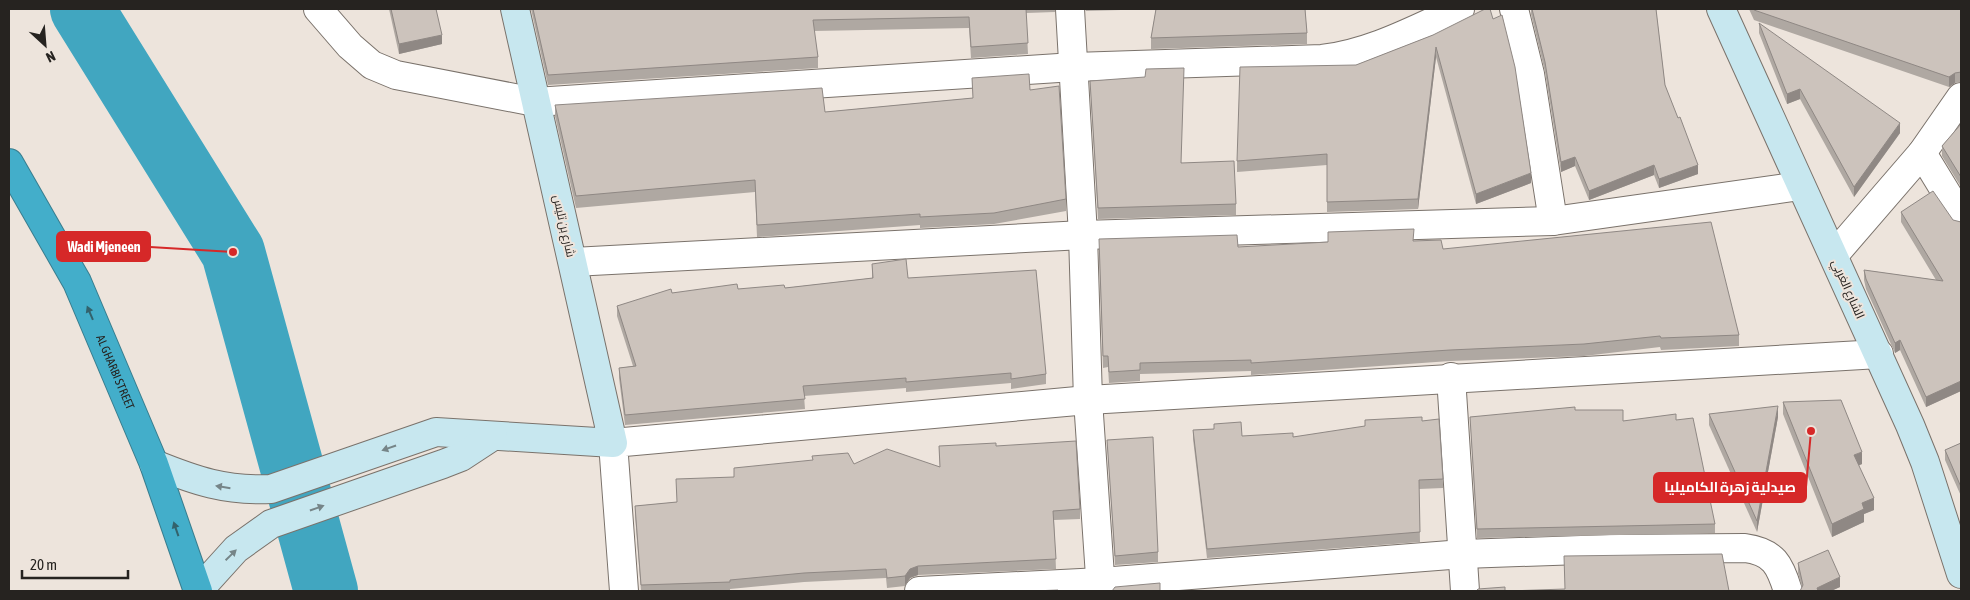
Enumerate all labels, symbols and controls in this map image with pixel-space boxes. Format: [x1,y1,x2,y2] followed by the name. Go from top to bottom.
[20,20,70,70] north arrow
[43,48,58,66] text: N
[549,193,578,259] street label: شارع بن تليس
[57,232,150,261] callout: Wadi Mjeneen
[66,239,141,255] text: Wadi Mjeneen
[1826,257,1867,322] street label: الشارع الغربي
[86,306,94,320] one-way arrow
[93,333,137,412] street label: AL GHARBI STREET
[382,444,397,452] one-way arrow
[1654,473,1806,502] callout: صيدلية زهرة الكاميليا
[1664,479,1796,496] text: صيدلية زهرة الكاميليا
[215,483,231,491] one-way arrow
[310,503,325,511] one-way arrow
[172,521,179,536] one-way arrow
[22,548,129,580] scale bar
[224,549,236,561] one-way arrow
[30,556,57,573] text: 20 m

